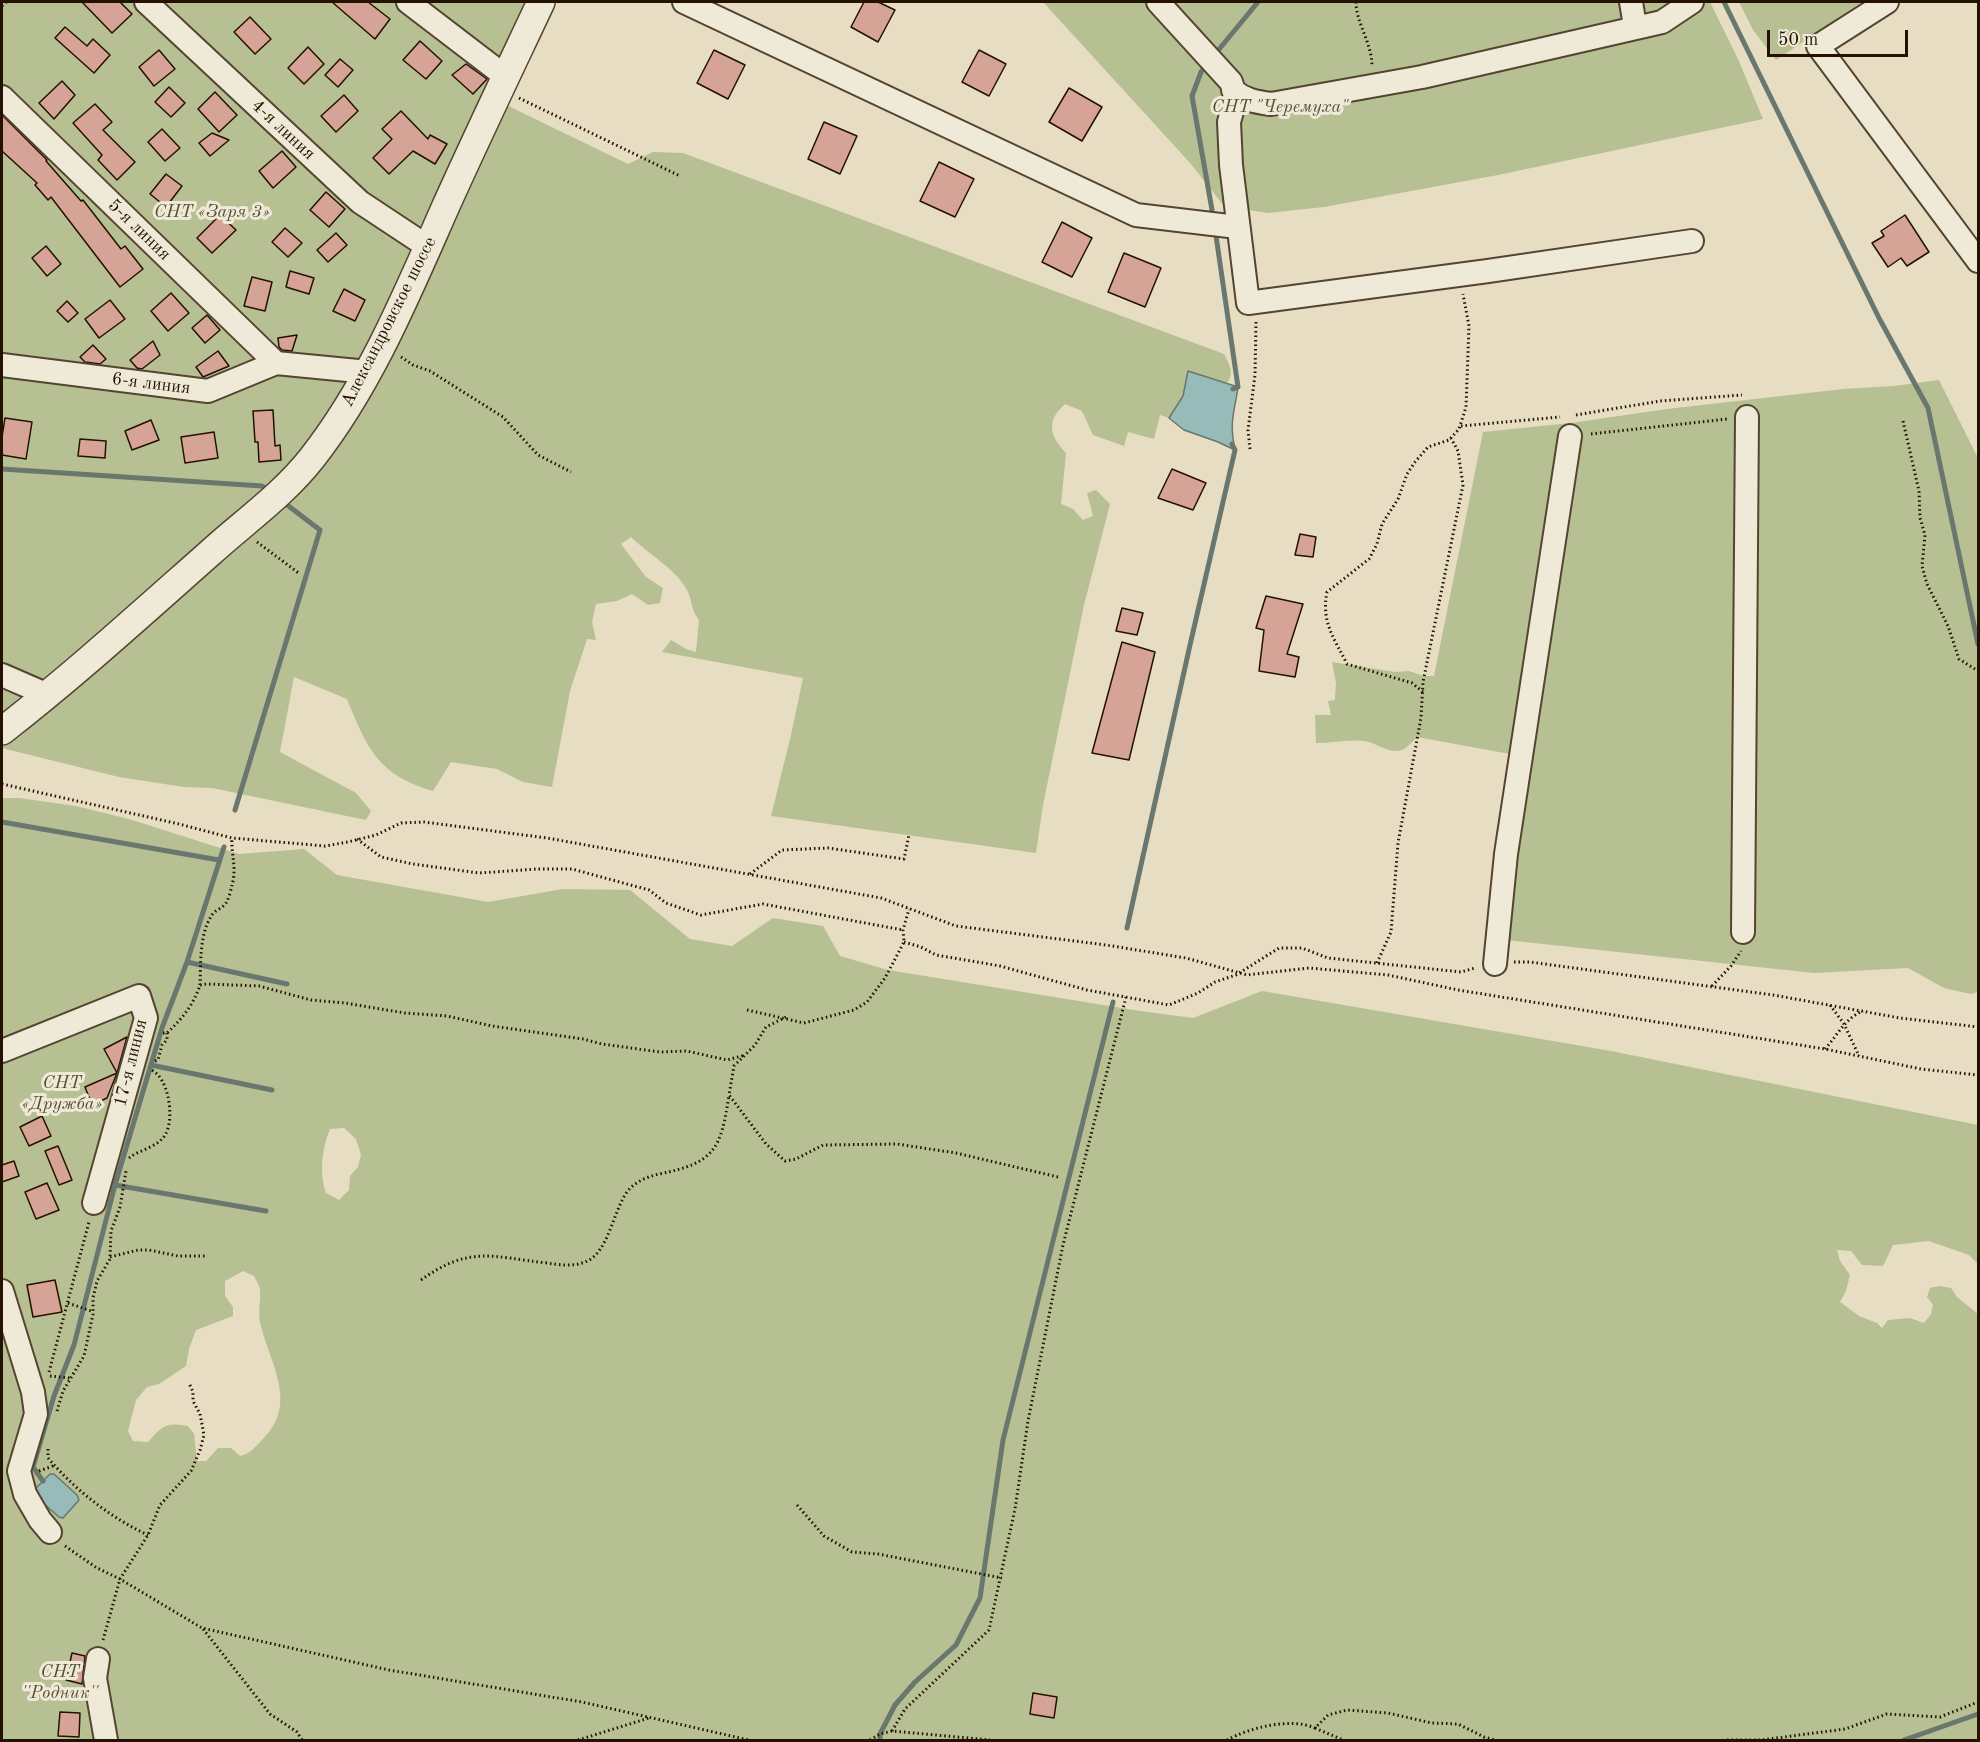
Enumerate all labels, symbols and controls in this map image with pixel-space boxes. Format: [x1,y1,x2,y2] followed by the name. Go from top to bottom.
[1770,18,1911,56] scale bar
[1778,31,1818,49] text: 50 m
[247,95,319,165] street label: 4-я линия
[1212,96,1348,118] park label: СНТ "Черемуха"
[103,195,175,265] street label: 5-я линия
[154,201,270,223] park label: СНТ «Заря 3»
[337,233,441,411] street label: Александровское шоссе
[110,368,192,400] street label: 6-я линия
[110,1017,152,1109] street label: 17-я линия
[22,1072,102,1114] park label: СНТ «Дружба»
[22,1661,98,1704] park label: СНТ ''Родник''

